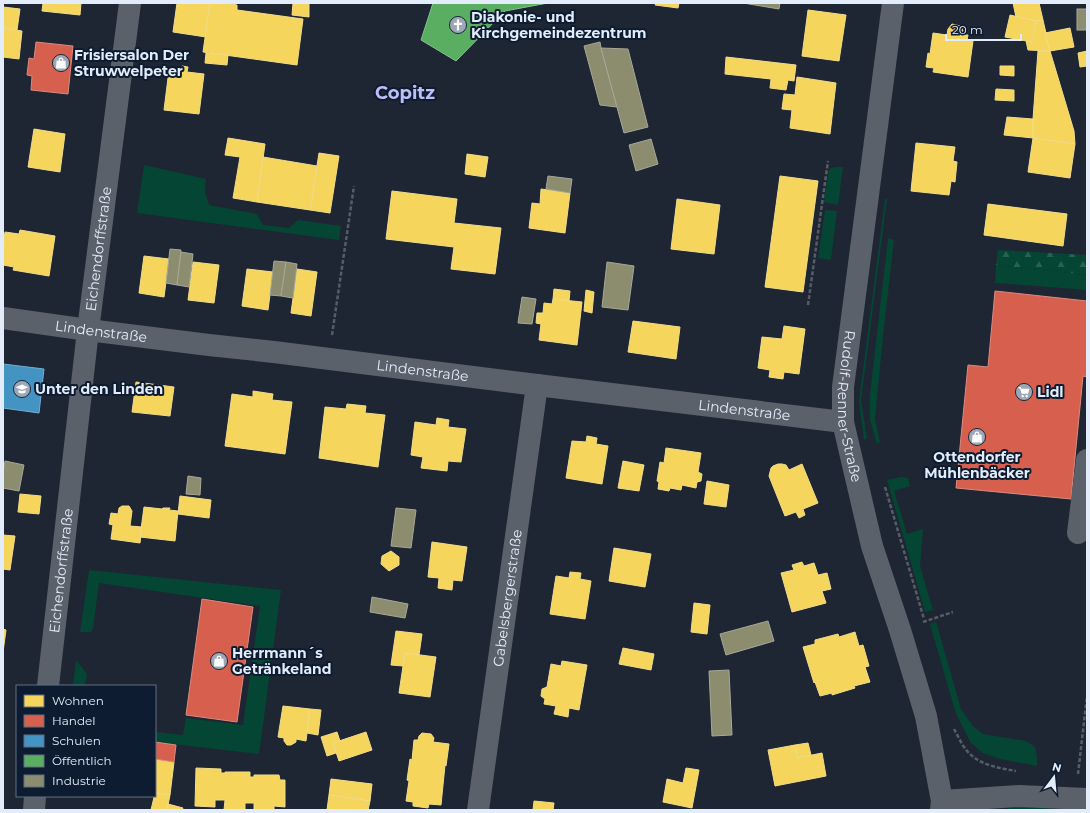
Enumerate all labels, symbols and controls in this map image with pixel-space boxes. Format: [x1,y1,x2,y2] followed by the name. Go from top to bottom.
[471,8,647,42] place label: Diakonie- und Kirchgemeindezentrum
[448,15,468,35] church icon: Diakonie- und Kirchgemeindezentrum
[946,16,1021,42] scale bar
[952,22,983,37] text: 20 m
[74,46,189,80] place label: Frisiersalon Der Struwwelpeter
[51,53,71,73] shop icon: Frisiersalon Der Struwwelpeter
[375,82,435,104] district label: Copitz
[81,186,115,312] street label: Eichendorffstraße
[54,316,148,346] street label: Lindenstraße
[833,329,866,484] street label: Rudolf-Renner-Straße
[376,356,470,385] street label: Lindenstraße
[12,379,32,399] school or university icon: Unter den Linden
[35,380,163,398] place label: Unter den Linden
[1014,382,1034,402] supermarket icon: Lidl
[1037,383,1064,401] place label: Lidl
[697,396,791,425] street label: Lindenstraße
[967,427,987,447] shop icon: Ottendorfer Mühlenbäcker
[924,448,1030,482] place label: Ottendorfer Mühlenbäcker
[45,507,77,634] street label: Eichendorffstraße
[489,528,526,668] street label: Gabelsbergerstraße
[232,644,331,678] place label: Herrmann´s Getränkeland
[209,651,229,671] shop icon: Herrmann´s Getränkeland
[16,685,156,797] legend
[52,693,104,708] text: Wohnen
[52,713,96,728] text: Handel
[52,733,101,748] text: Schulen
[52,753,112,768] text: Öffentlich
[1034,757,1074,797] north arrow
[1051,759,1063,775] text: N
[52,773,106,788] text: Industrie

